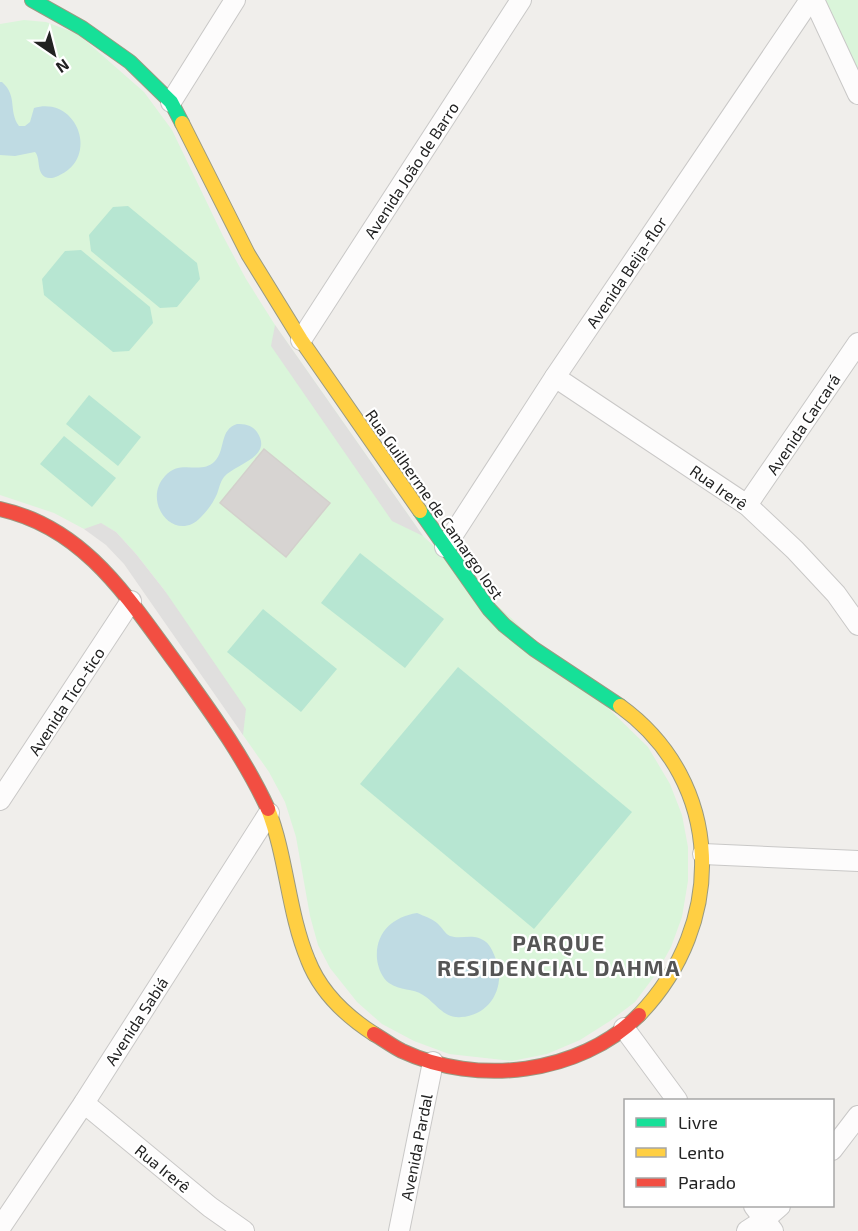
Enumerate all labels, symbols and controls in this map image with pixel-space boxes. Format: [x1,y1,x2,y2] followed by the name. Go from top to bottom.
[24,24,84,84] north arrow
[53,56,73,78] text: N
[360,98,462,242] street label: Avenida João de Barro
[582,212,671,332] street label: Avenida Beija-flor
[762,370,844,478] street label: Avenida Carcará
[362,406,508,602] street label: Rua Guilherme de Camargo Iost
[687,461,751,513] street label: Rua Irerê
[24,643,108,759] street label: Avenida Tico-tico
[437,929,681,980] district label: PARQUE RESIDENCIAL DAHMA
[101,973,171,1069] street label: Avenida Sabiá
[396,1092,436,1202] street label: Avenida Pardal
[624,1099,834,1207] legend
[678,1111,718,1133] text: Livre
[132,1140,194,1196] street label: Rua Irerê
[678,1141,724,1163] text: Lento
[678,1171,736,1193] text: Parado

